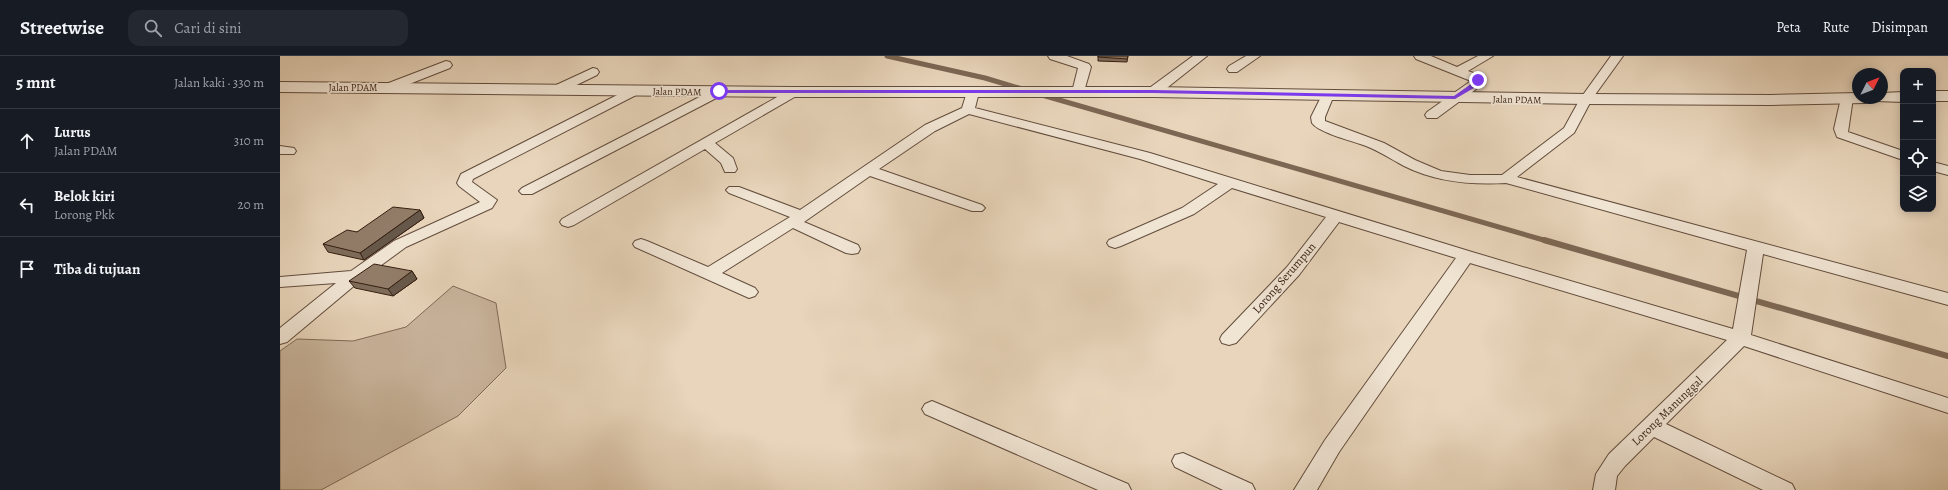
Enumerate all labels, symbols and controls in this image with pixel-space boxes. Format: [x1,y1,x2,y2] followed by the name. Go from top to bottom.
[128,10,408,46] search box
[20,15,104,41] text: Streetwise
[142,17,164,39] icon: search
[174,18,241,38] text: Cari di sini
[1776,18,1801,37] text: Peta
[1823,18,1849,37] text: Rute
[1871,18,1928,37] text: Disimpan
[1852,68,1888,104] north arrow
[1900,68,1936,212] map controls
[1900,68,1936,104] button: +
[16,71,56,94] text: 5 mnt
[1469,71,1487,89] route end
[174,74,264,91] text: Jalan kaki · 330 m
[329,81,377,94] street label: Jalan PDAM
[710,82,728,100] route start
[652,85,702,98] street label: Jalan PDAM
[1492,93,1542,106] street label: Jalan PDAM
[1900,104,1936,140] button: −
[54,122,91,142] text: Lurus
[16,130,38,152] icon: ahead
[234,132,264,149] text: 310 m
[1900,140,1936,176] button: locate
[54,142,118,159] text: Jalan PDAM
[1900,176,1936,212] button: layers
[54,186,115,206] text: Belok kiri
[16,194,38,216] icon: left
[238,196,264,213] text: 20 m
[54,206,115,223] text: Lorong Pkk
[1249,239,1320,317] street label: Lorong Serumpun
[16,258,38,280] icon: arrive
[54,259,140,279] text: Tiba di tujuan
[1628,373,1706,449] street label: Lorong Manunggal

